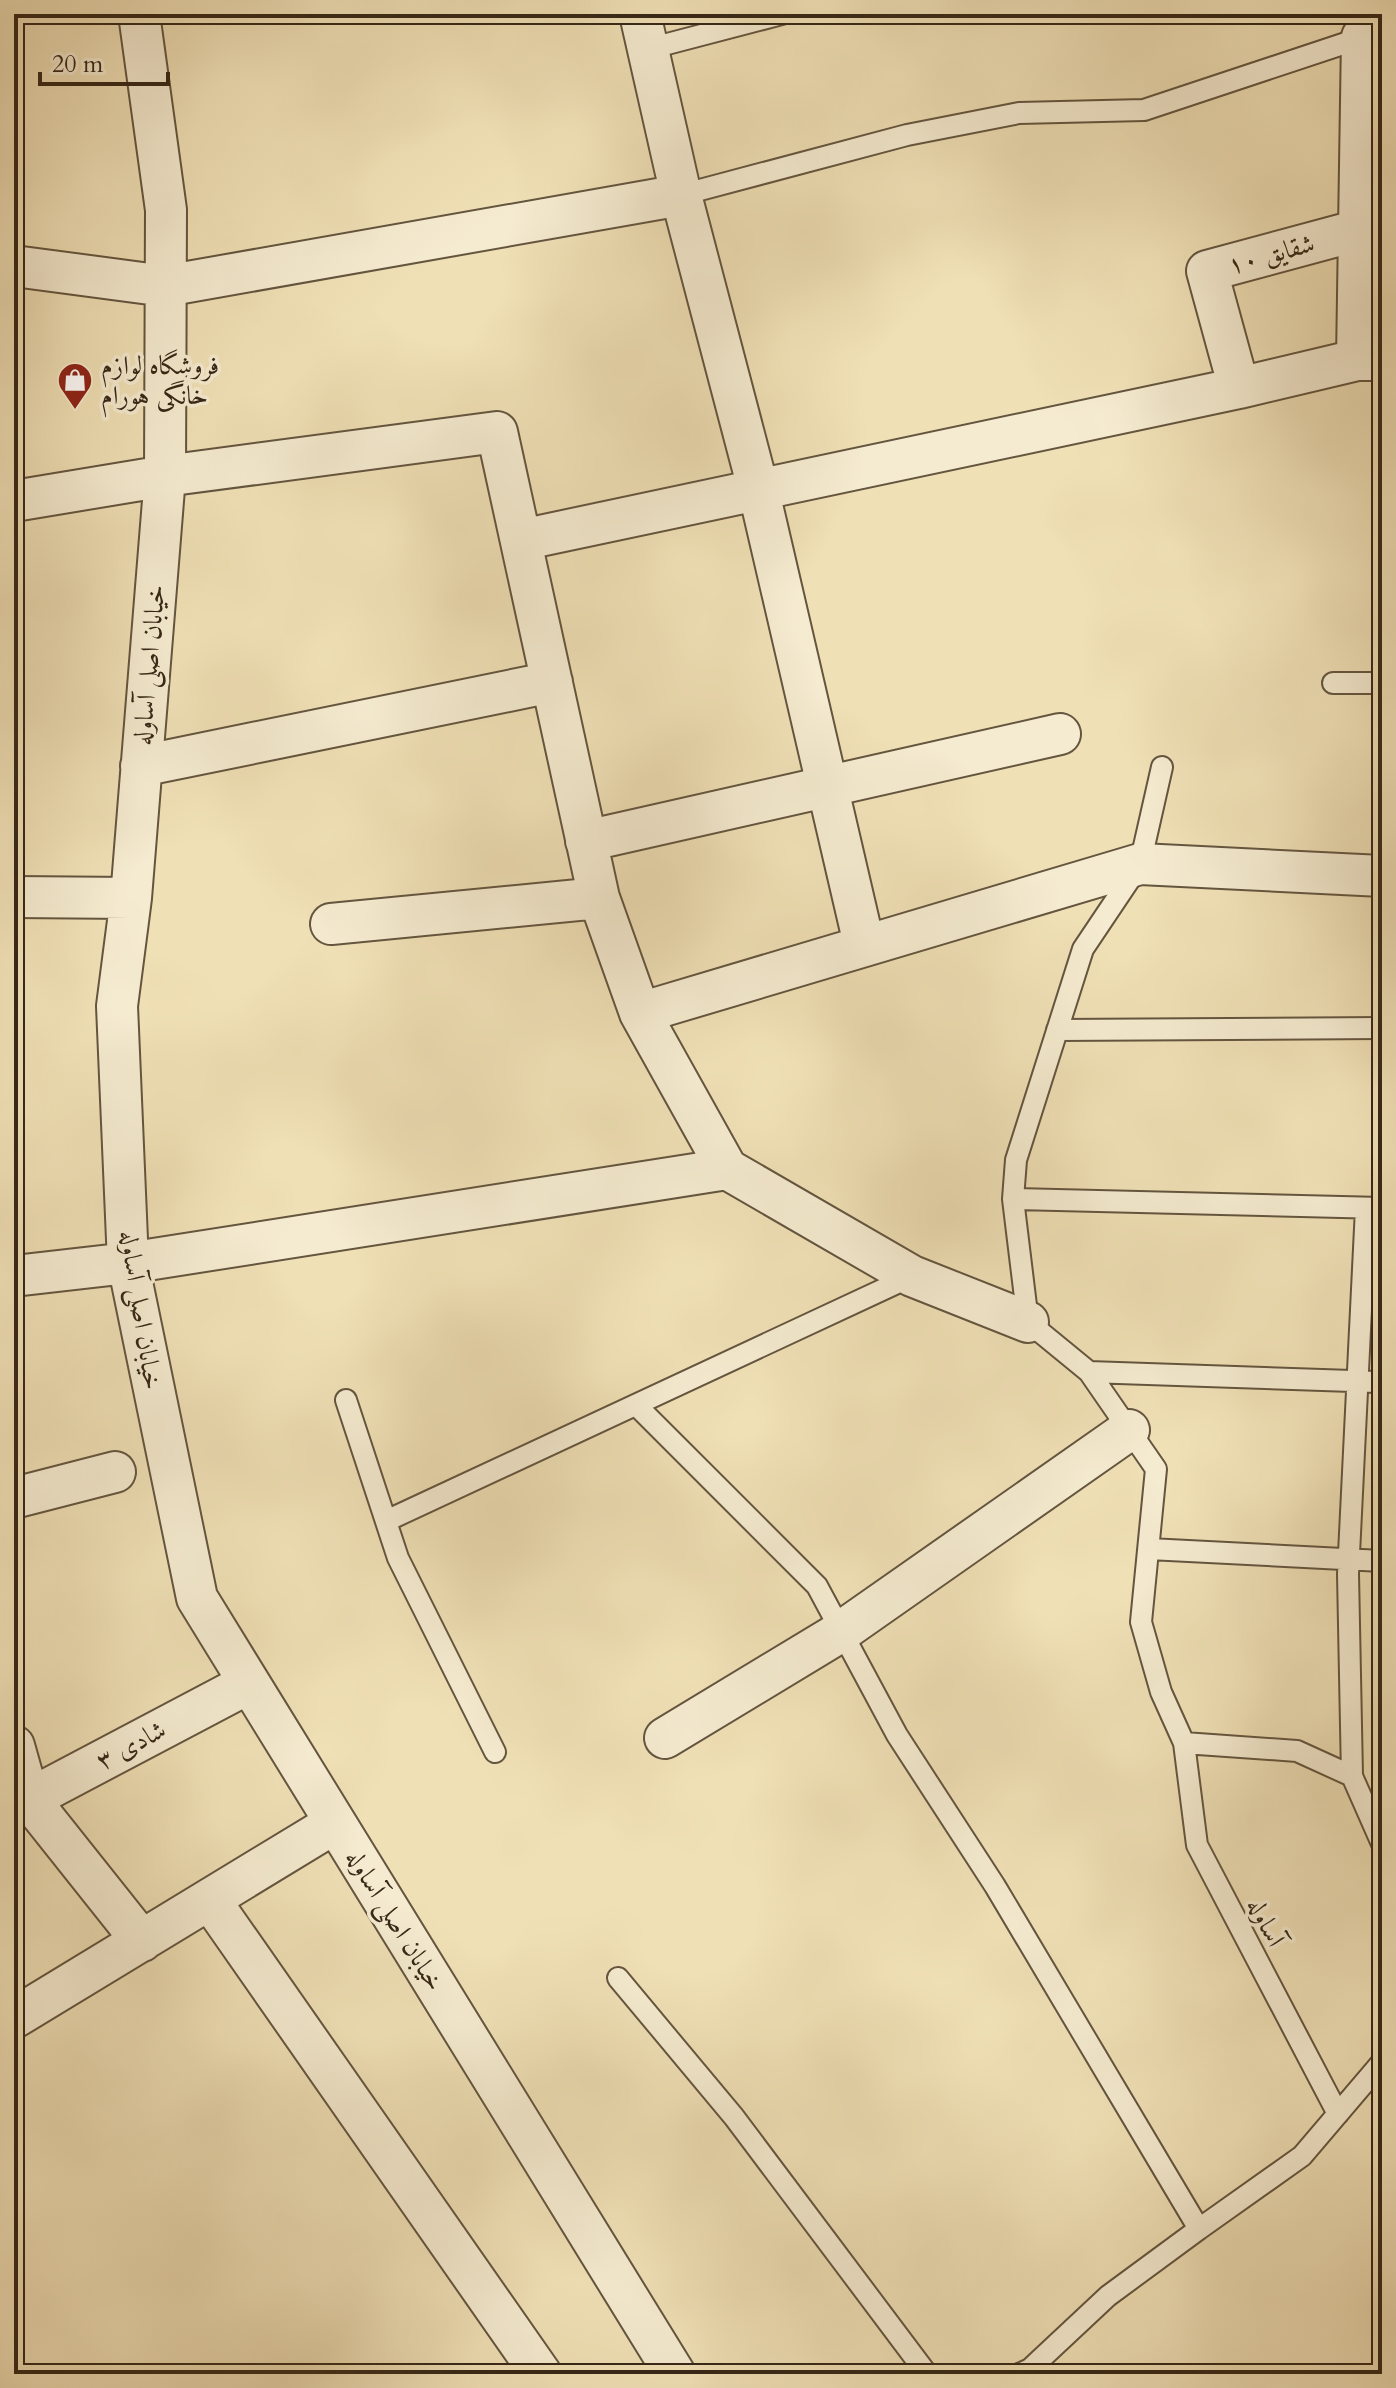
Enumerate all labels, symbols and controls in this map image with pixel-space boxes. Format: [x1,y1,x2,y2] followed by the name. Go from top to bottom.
[40,36,168,86] scale bar
[52,48,104,81] text: 20 m
[1224,226,1318,282] street label: شقایق ۱۰
[101,348,219,418] place label: فروشگاه لوازم خانگی هورام
[56,361,94,411] shop icon: فروشگاه لوازم خانگی هورام
[125,583,174,747] street label: خیابان اصلی آساوله
[110,1228,171,1392] street label: خیابان اصلی آساوله
[90,1712,172,1778] street label: شادی ۳
[337,1842,453,1998] street label: خیابان اصلی آساوله
[1239,1891,1295,1955] street label: آساوله

